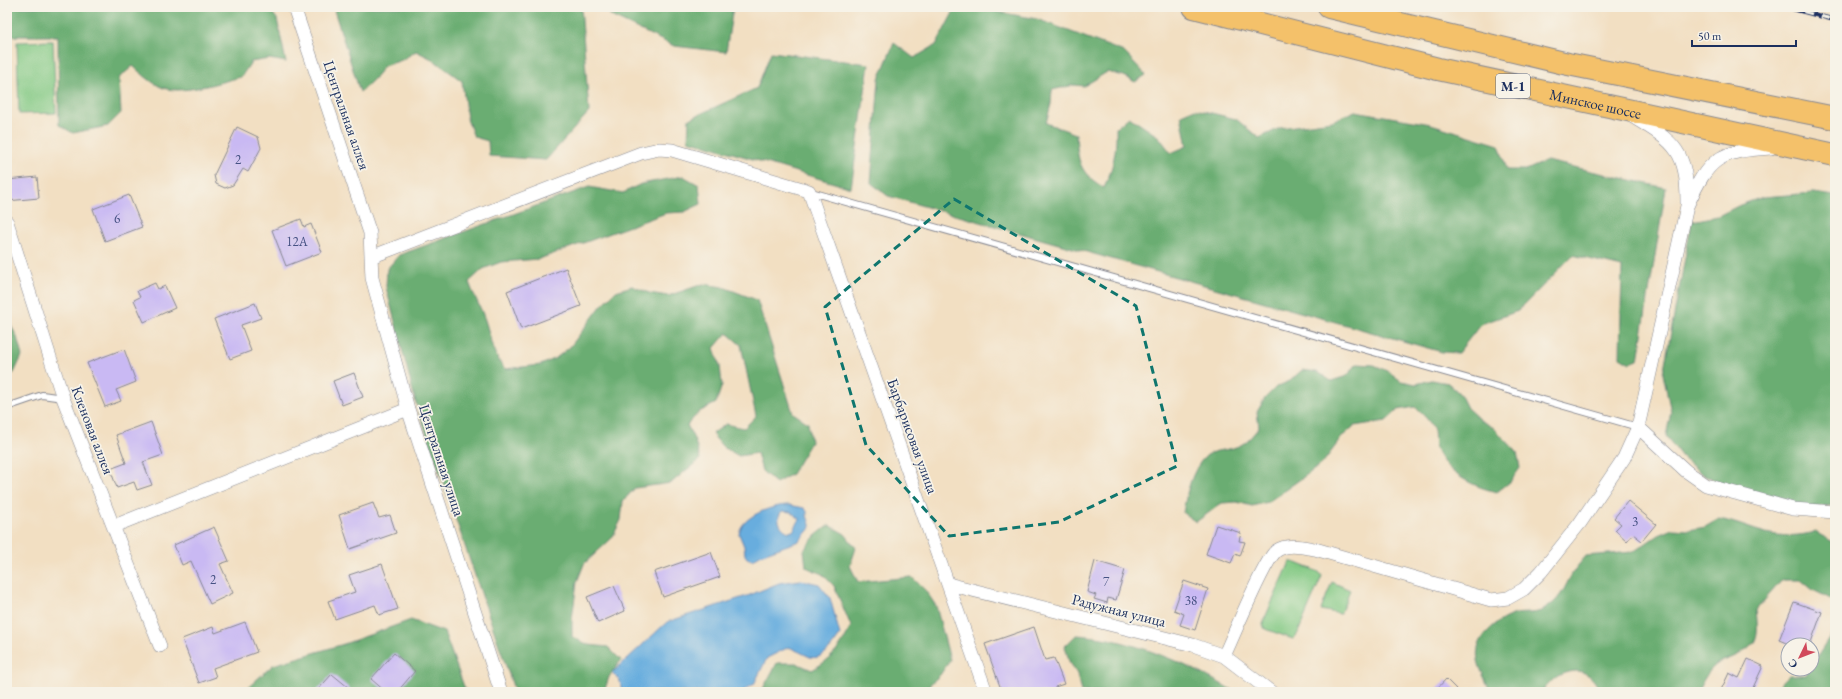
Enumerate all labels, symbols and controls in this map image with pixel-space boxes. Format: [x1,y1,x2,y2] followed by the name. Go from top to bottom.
[1692,22,1796,48] scale bar
[1698,28,1722,44] text: 50 m
[319,58,375,172] street label: Центральная аллея
[1496,74,1530,98] road number: М-1
[1548,84,1644,122] street label: Минское шоссе
[235,151,242,168] house number: 2
[114,210,120,227] house number: 6
[286,233,309,250] house number: 12А
[883,376,943,496] street label: Барбарисовая улица
[67,383,119,477] street label: Кленовая аллея
[415,402,469,518] street label: Центральная улица
[1632,513,1638,530] house number: 3
[210,571,217,588] house number: 2
[1103,573,1110,590] house number: 7
[1070,589,1168,631] street label: Радужная улица
[1185,592,1197,609] house number: 38
[1780,637,1820,677] north arrow
[1785,656,1800,671] text: С

